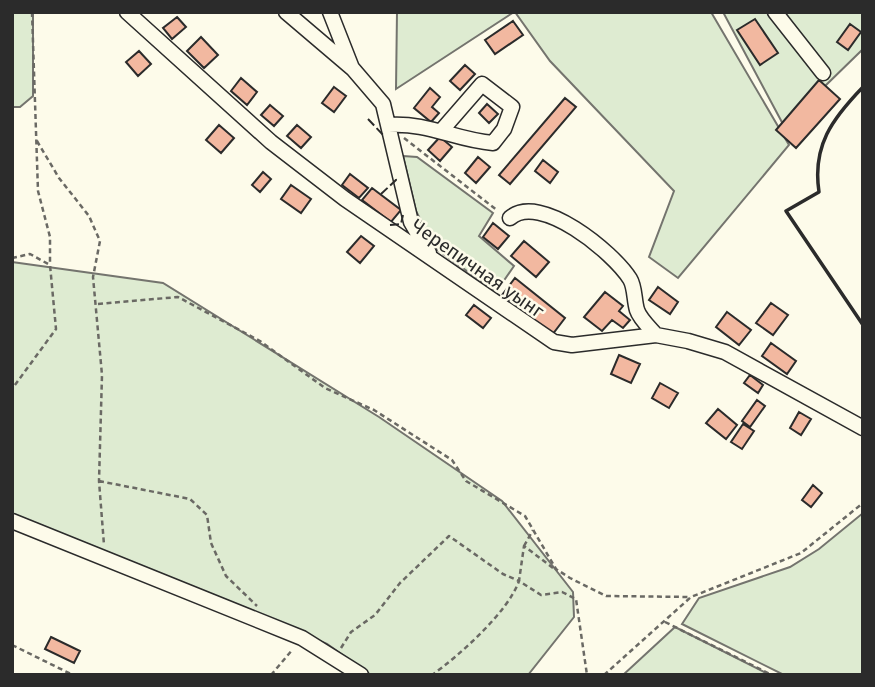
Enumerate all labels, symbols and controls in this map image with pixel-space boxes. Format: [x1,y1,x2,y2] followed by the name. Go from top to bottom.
[407,214,549,323] street label: Черепичная уынг

